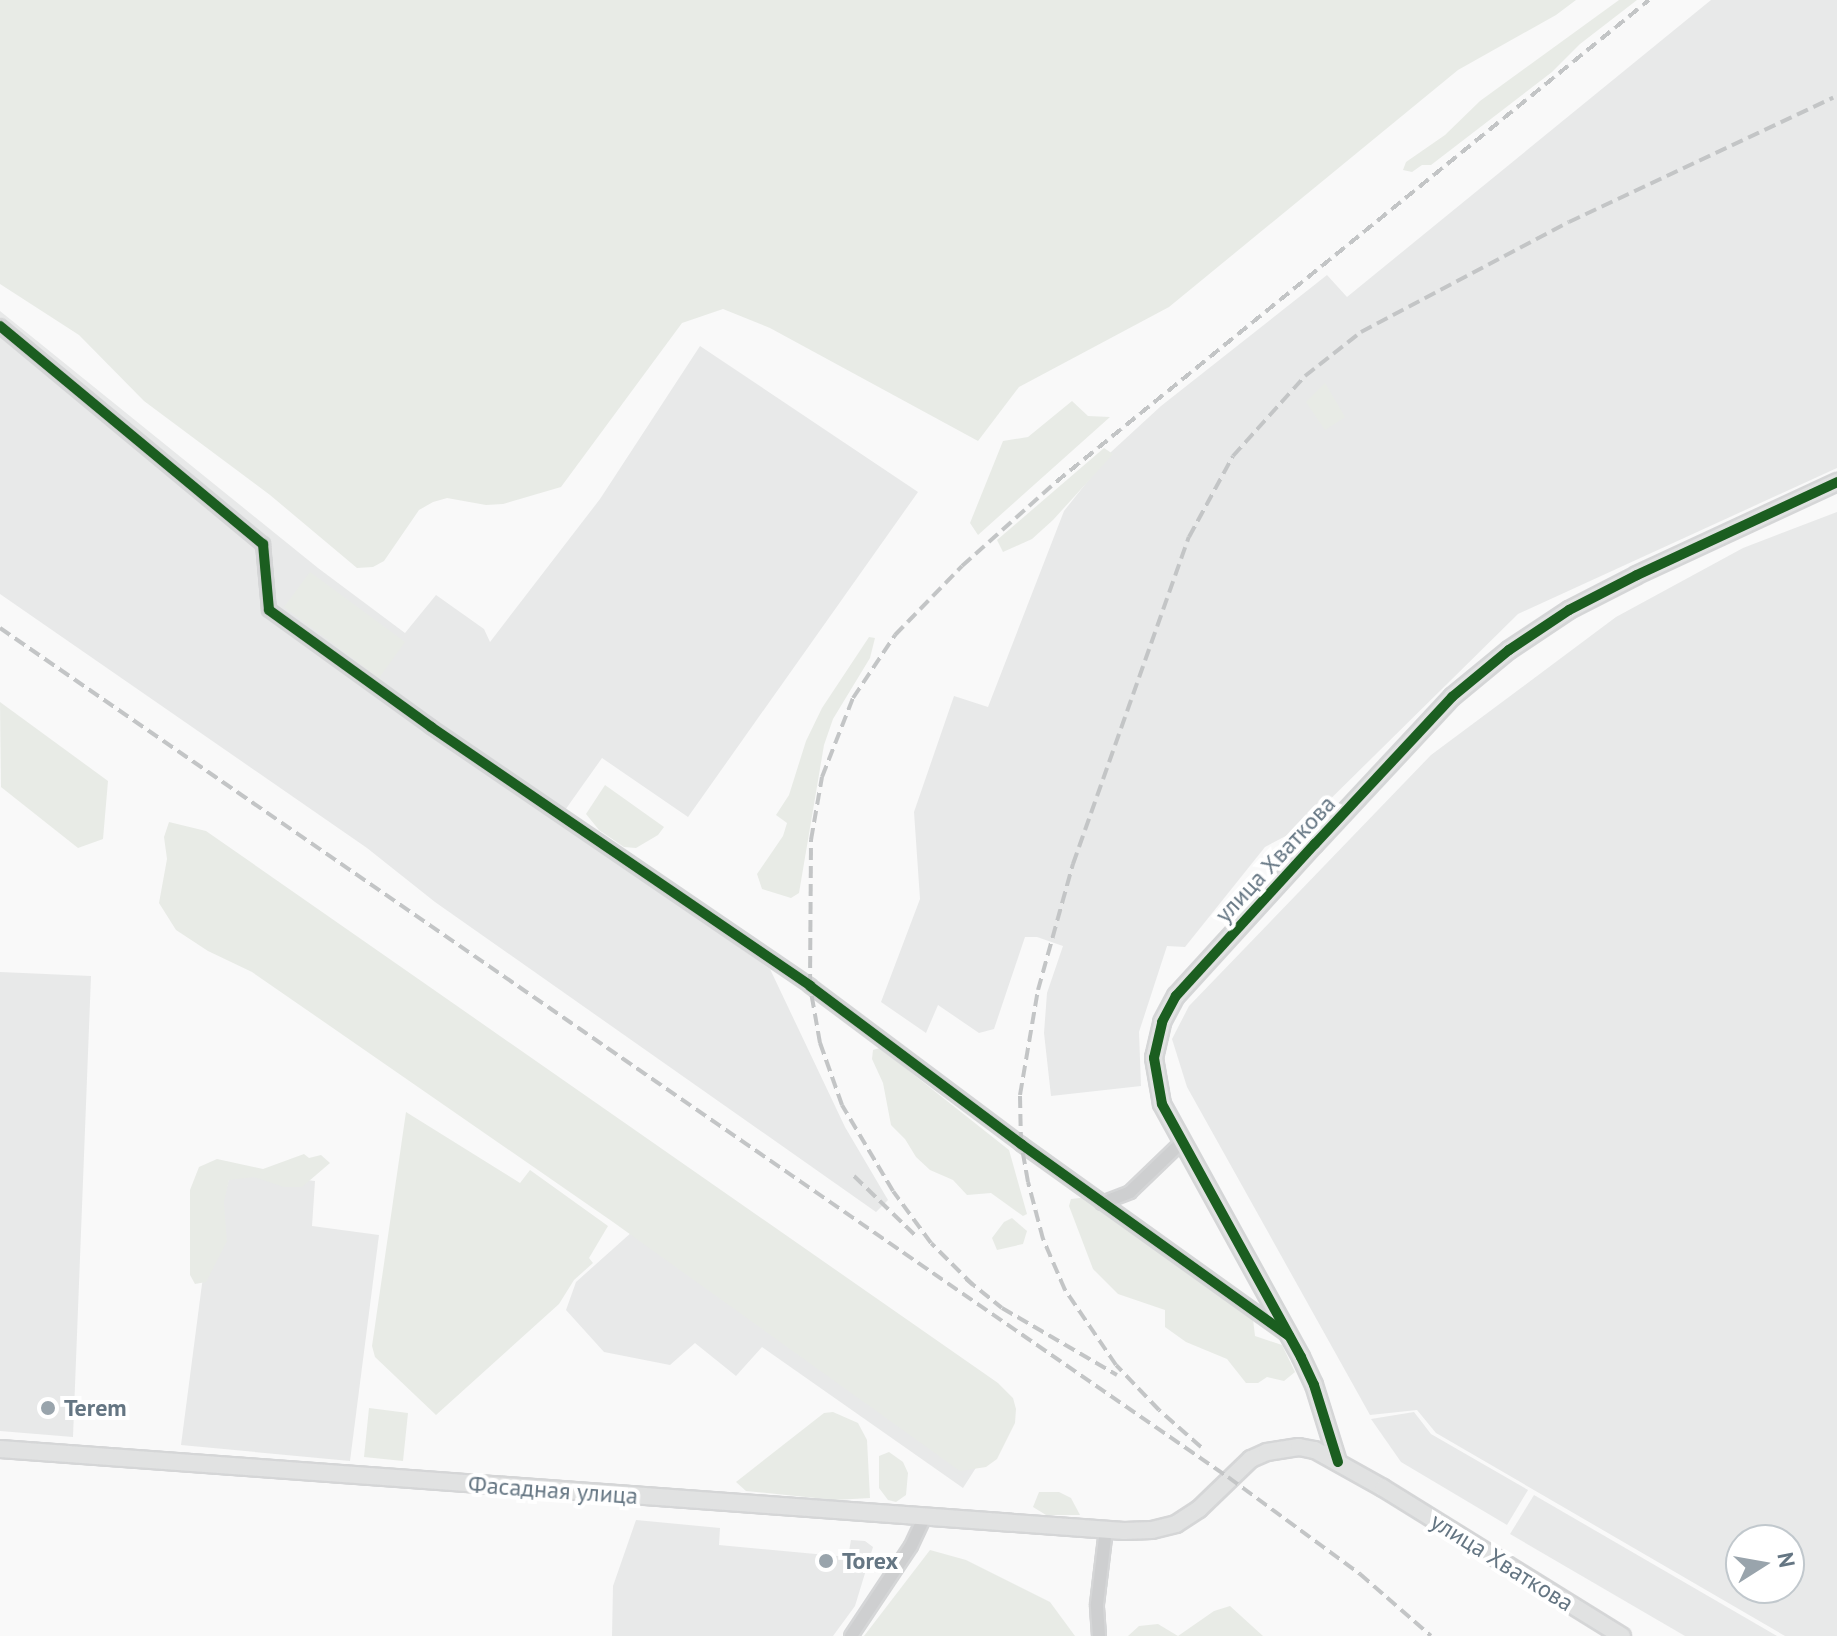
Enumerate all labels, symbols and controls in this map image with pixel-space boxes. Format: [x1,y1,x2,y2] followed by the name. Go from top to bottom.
[1209,789,1341,929] street label: улица Хваткова
[64,1394,127,1422] place label: Terem
[39,1399,57,1417] marker: Terem
[467,1470,639,1510] street label: Фасадная улица
[1425,1506,1579,1618] street label: улица Хваткова
[1725,1524,1805,1604] north arrow
[842,1547,898,1575] place label: Torex
[1771,1550,1802,1570] text: N
[817,1552,835,1570] marker: Torex

